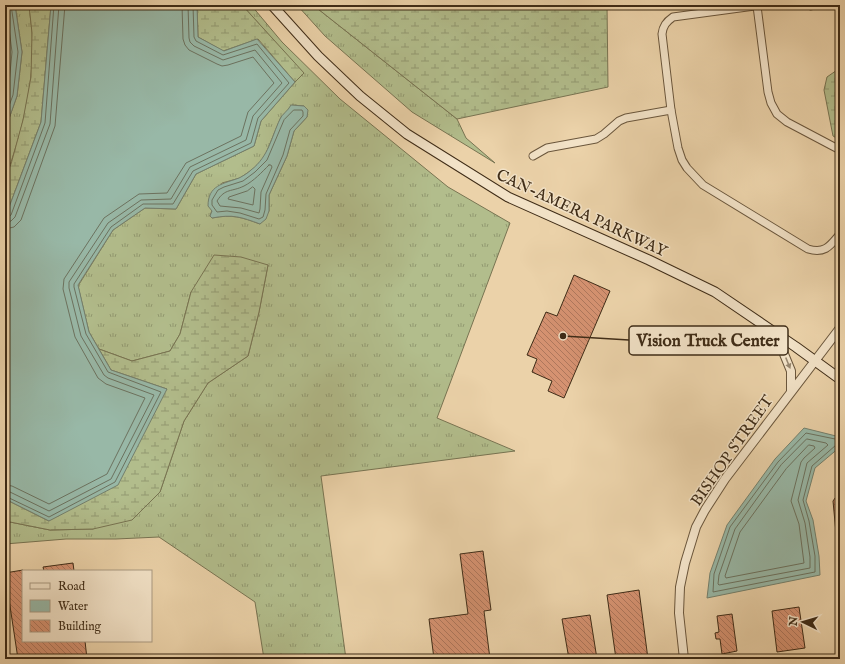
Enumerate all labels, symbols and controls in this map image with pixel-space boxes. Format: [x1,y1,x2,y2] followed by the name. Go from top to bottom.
[493,165,671,263] street label: CAN-AMERA PARKWAY
[629,326,788,355] callout: Vision Truck Center
[635,331,780,352] text: Vision Truck Center
[785,358,791,370] one-way arrow
[687,392,779,510] street label: BISHOP STREET
[22,570,152,642] legend
[58,579,86,594] text: Road
[58,599,89,614] text: Water
[783,602,823,642] north arrow
[787,615,801,628] text: N
[58,619,102,634] text: Building

